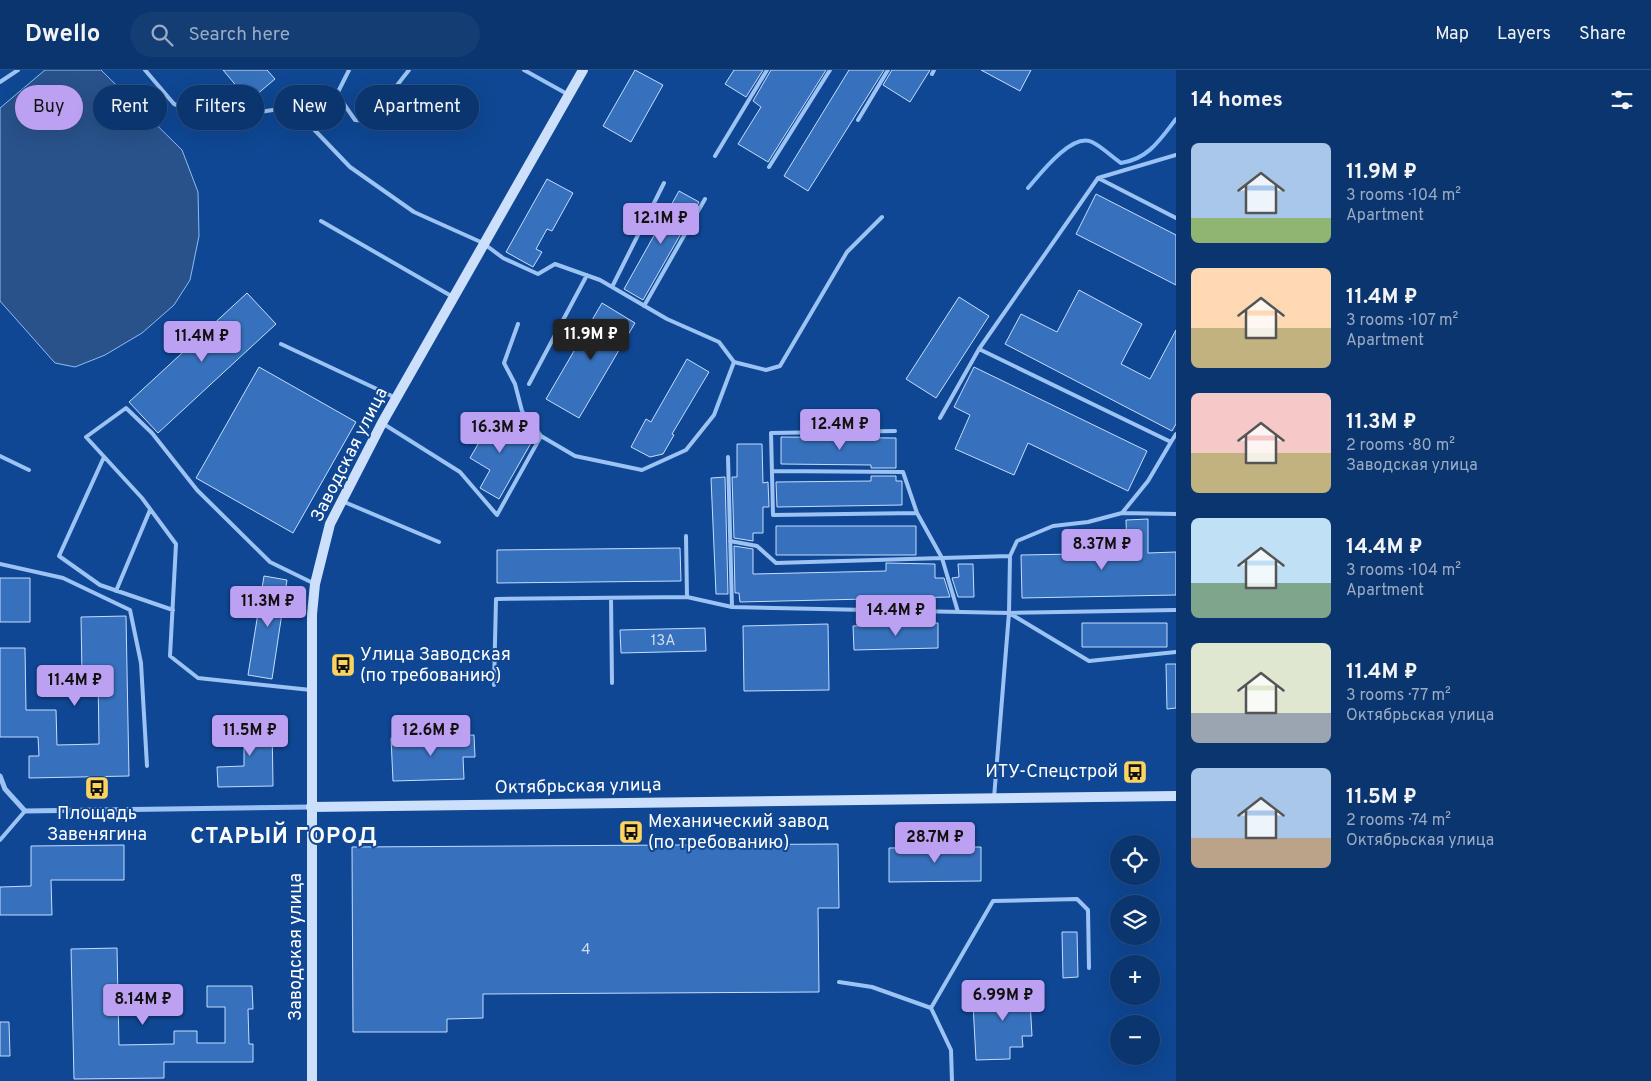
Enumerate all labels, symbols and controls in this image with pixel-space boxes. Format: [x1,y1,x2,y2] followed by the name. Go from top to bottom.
[130,12,480,57] search box
[25,20,100,50] text: Dwello
[148,21,176,49] icon: search
[188,23,290,47] text: Search here
[1435,23,1469,46] text: Map
[1497,23,1551,46] text: Layers
[1579,23,1626,46] text: Share
[15,85,83,130] chip: Buy
[93,85,167,130] chip: Rent
[177,85,264,130] chip: Filters
[274,85,345,130] chip: New
[355,85,479,130] chip: Apartment
[1608,86,1636,114] icon: filters
[1191,87,1283,114] text: 14 homes
[1346,159,1417,186] text: 11.9M ₽
[1231,163,1291,223] icon: home
[1346,186,1461,206] text: 3 rooms · 104 m²
[615,202,707,245] pin: 12.1M ₽
[1346,206,1424,226] text: Apartment
[634,209,688,229] text: 12.1M ₽
[1346,284,1418,311] text: 11.4M ₽
[1231,288,1291,348] icon: home
[1346,311,1458,331] text: 3 rooms · 107 m²
[545,318,637,361] pin: 11.9M ₽
[156,320,248,363] pin: 11.4M ₽
[564,325,618,345] text: 11.9M ₽
[175,327,229,347] text: 11.4M ₽
[1346,331,1424,351] text: Apartment
[306,384,394,526] street label: Заводская улица
[794,408,886,451] pin: 12.4M ₽
[1346,409,1417,436] text: 11.3M ₽
[454,412,546,454] pin: 16.3M ₽
[1231,413,1291,473] icon: home
[811,415,869,435] text: 12.4M ₽
[471,418,529,438] text: 16.3M ₽
[1346,436,1455,456] text: 2 rooms · 80 m²
[1346,456,1478,476] text: Заводская улица
[1056,528,1148,571] pin: 8.37M ₽
[1346,534,1423,561] text: 14.4M ₽
[1073,535,1131,555] text: 8.37M ₽
[1231,538,1291,598] icon: home
[1346,561,1461,581] text: 3 rooms · 104 m²
[1346,581,1424,601] text: Apartment
[222,586,314,628] pin: 11.3M ₽
[241,592,295,612] text: 11.3M ₽
[850,594,942,637] pin: 14.4M ₽
[867,601,925,621] text: 14.4M ₽
[651,632,675,651] house number: 13А
[360,644,511,688] place label: Улица Заводская (по требованию)
[330,652,356,678] bus stop icon: Улица Заводская (по требованию)
[1346,659,1418,686] text: 11.4M ₽
[1231,663,1291,723] icon: home
[29,664,121,707] pin: 11.4M ₽
[48,671,102,691] text: 11.4M ₽
[1346,686,1451,706] text: 3 rooms · 77 m²
[1346,706,1494,726] text: Октябрьская улица
[204,714,296,757] pin: 11.5M ₽
[385,714,477,757] pin: 12.6M ₽
[223,721,277,741] text: 11.5M ₽
[402,721,460,741] text: 12.6M ₽
[1122,759,1148,785] bus stop icon: ИТУ-Спецстрой
[985,761,1118,784] place label: ИТУ-Спецстрой
[494,774,662,800] street label: Октябрьская улица
[84,775,110,801] bus stop icon: Площадь Завенягина
[1346,784,1417,811] text: 11.5M ₽
[1231,788,1291,848] icon: home
[47,803,147,847] place label: Площадь Завенягина
[648,811,829,855] place label: Механический завод (по требованию)
[1346,811,1451,831] text: 2 rooms · 74 m²
[618,819,644,845] bus stop icon: Механический завод (по требованию)
[190,821,378,851] district label: СТАРЫЙ ГОРОД
[889,822,981,864] pin: 28.7M ₽
[906,828,964,848] text: 28.7M ₽
[1346,831,1494,851] text: Октябрьская улица
[1110,835,1160,1065] map controls
[1110,835,1160,885] button: locate
[285,873,308,1021] street label: Заводская улица
[1110,895,1160,945] button: layers
[581,941,591,960] house number: 4
[1110,955,1160,1005] button: +
[957,980,1049,1022] pin: 6.99M ₽
[97,984,189,1026] pin: 8.14M ₽
[973,986,1033,1006] text: 6.99M ₽
[114,990,172,1010] text: 8.14M ₽
[1110,1015,1160,1065] button: −

